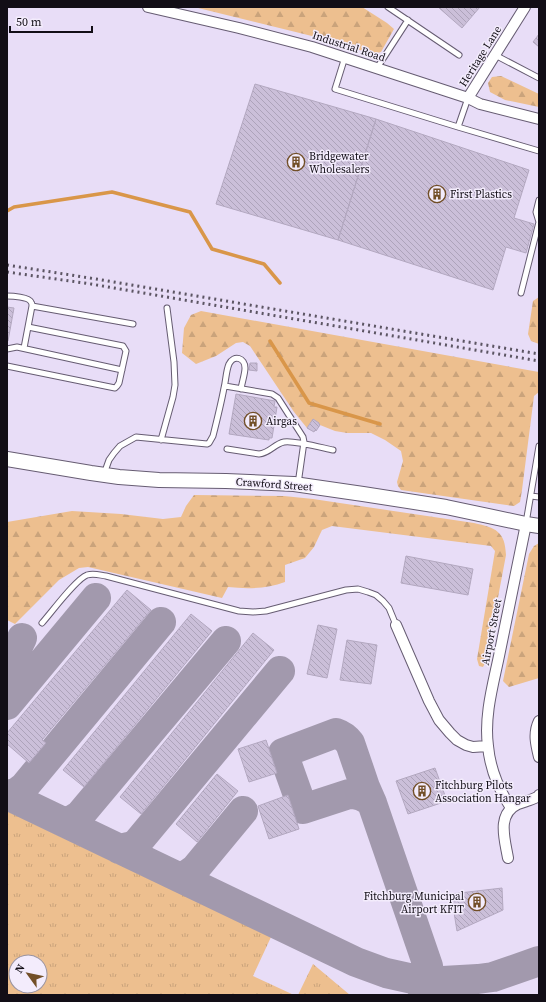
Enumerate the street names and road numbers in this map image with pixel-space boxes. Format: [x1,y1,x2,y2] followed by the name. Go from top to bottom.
[456,23,505,90] street label: Heritage Lane
[310,28,388,66] street label: Industrial Road
[235,474,313,495] street label: Crawford Street
[478,597,505,666] street label: Airport Street

